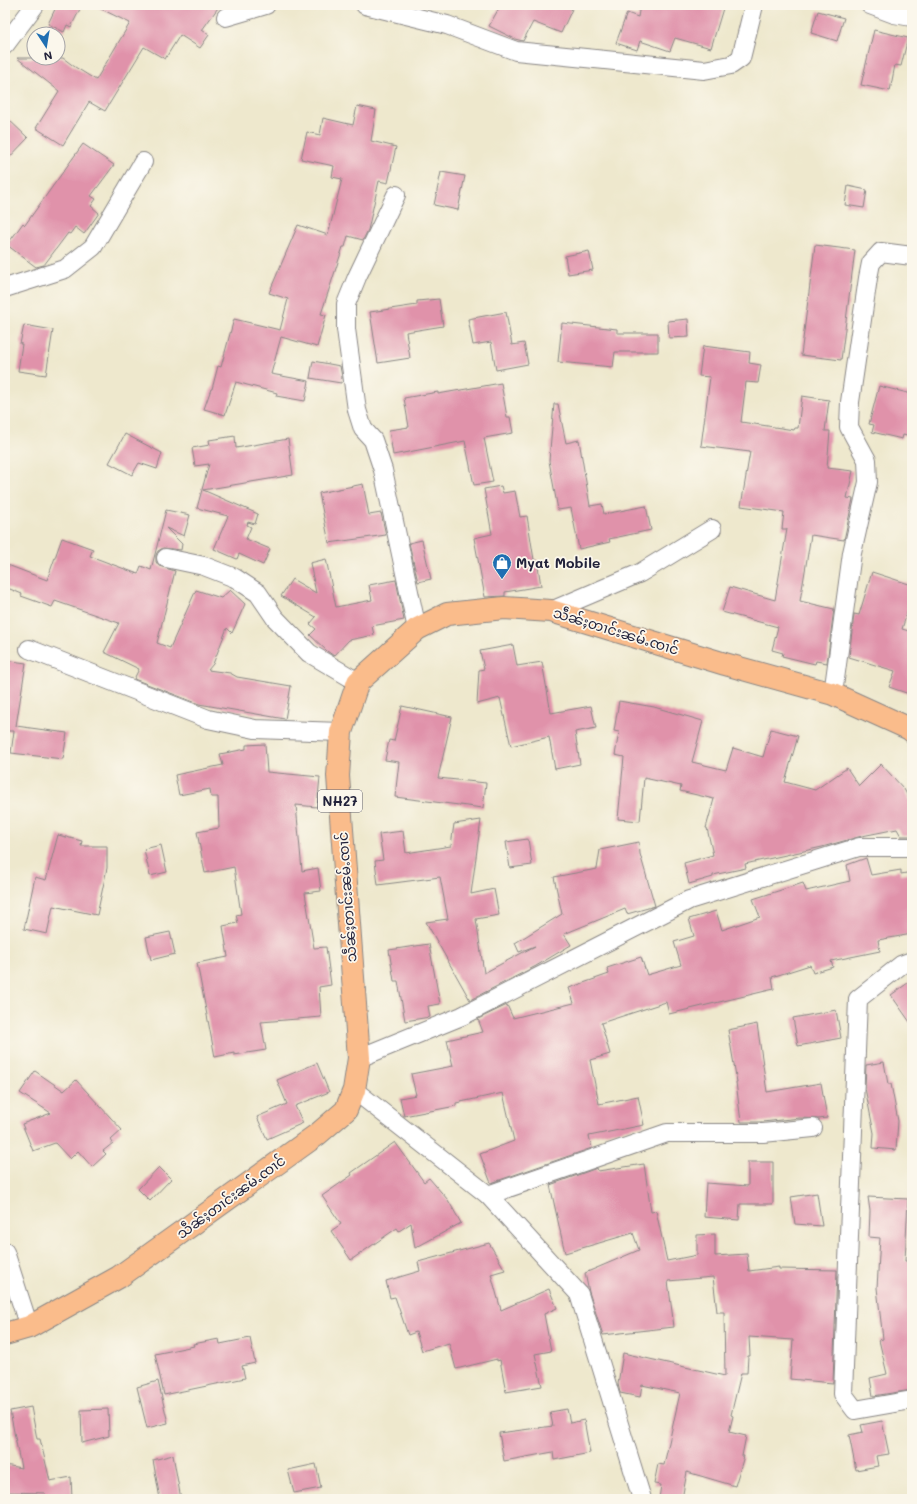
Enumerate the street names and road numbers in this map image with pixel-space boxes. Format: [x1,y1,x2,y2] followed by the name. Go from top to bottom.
[551,602,681,659] street label: သဵၼ်ႈတၢင်းၼမ်ႉၸၢင်
[318,790,362,812] road number: NH27
[332,831,361,963] street label: သဵၼ်ႈတၢင်းၼမ်ႉၸၢင်
[172,1151,289,1243] street label: သဵၼ်ႈတၢင်းၼမ်ႉၸၢင်

